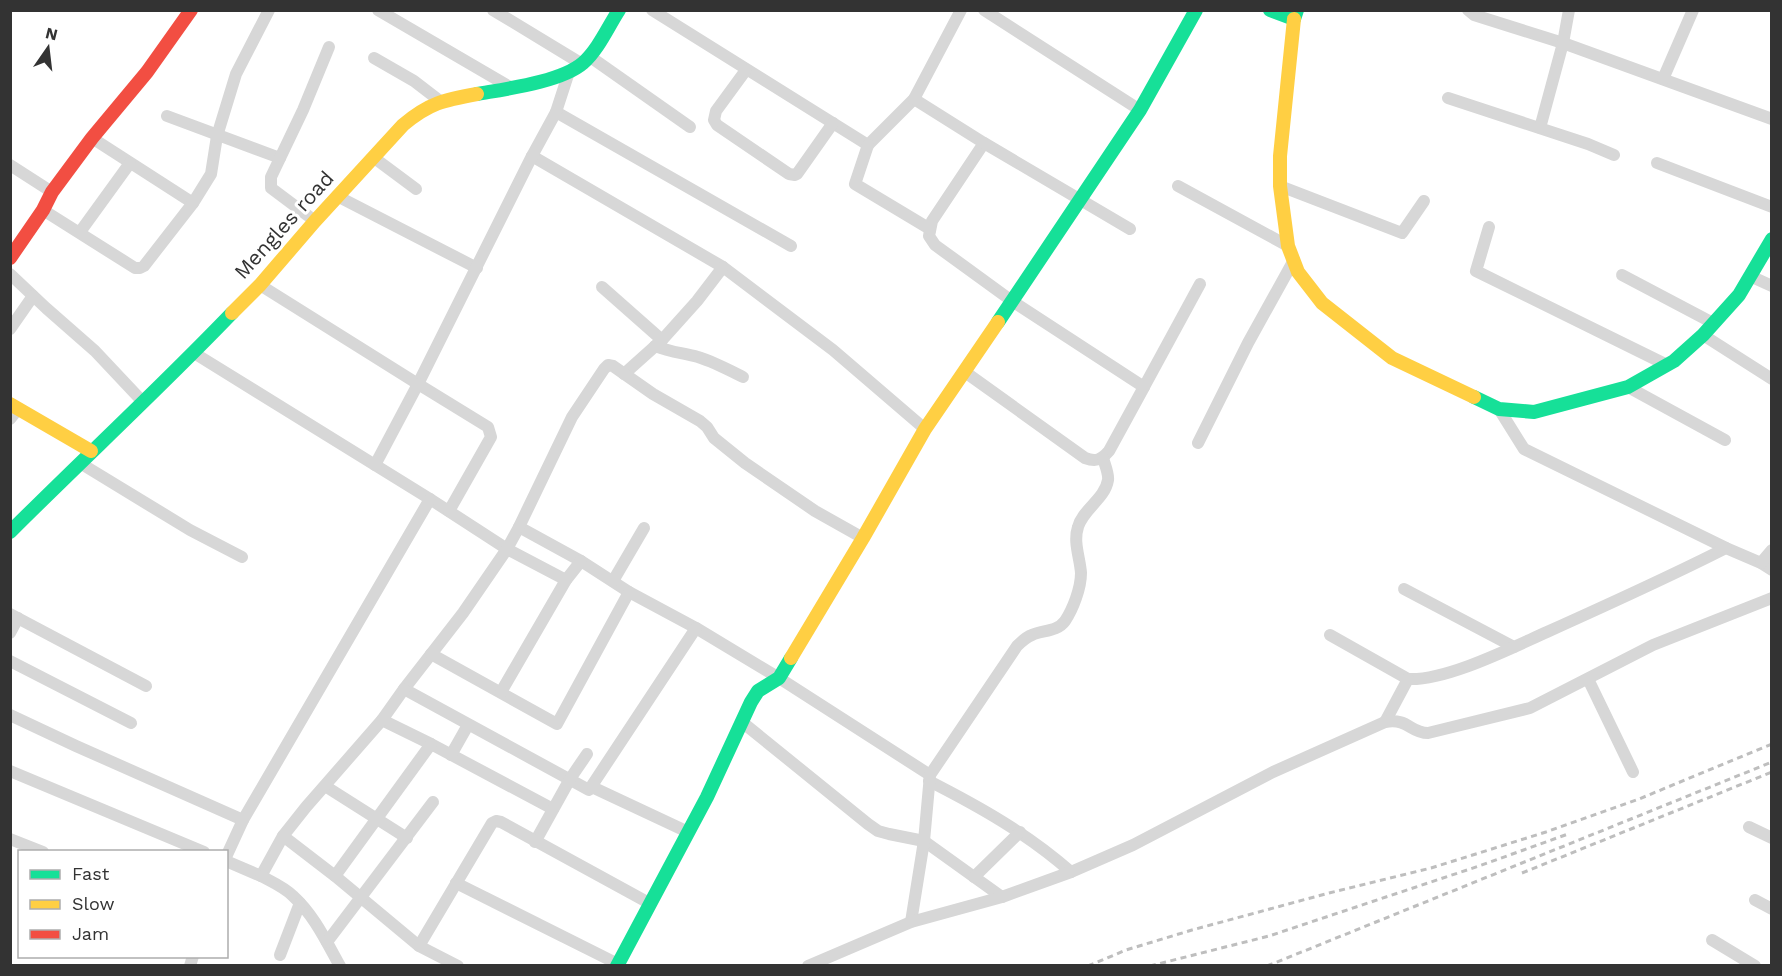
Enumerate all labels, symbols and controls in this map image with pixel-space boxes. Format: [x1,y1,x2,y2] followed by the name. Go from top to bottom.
[18,18,78,78] north arrow
[43,23,60,45] text: N
[229,166,339,284] street label: Mengles road
[18,850,228,958] legend
[72,863,110,884] text: Fast
[72,893,115,914] text: Slow
[72,923,109,944] text: Jam

